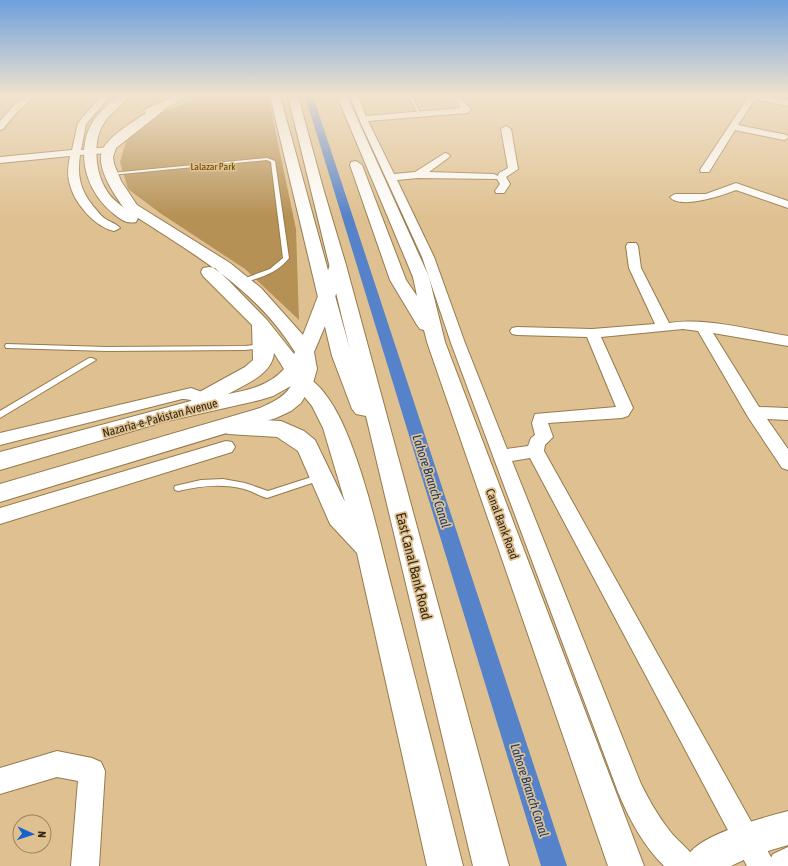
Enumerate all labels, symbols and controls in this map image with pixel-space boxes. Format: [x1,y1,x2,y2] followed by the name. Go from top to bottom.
[190,161,236,172] park label: Lalazar Park
[101,396,219,440] street label: Nazaria-e-Pakistan Avenue
[409,433,454,530] water label: Lahore Branch Canal
[483,487,521,561] street label: Canal Bank Road
[393,511,435,621] street label: East Canal Bank Road
[507,742,552,839] water label: Lahore Branch Canal
[12,814,52,854] north arrow
[36,831,48,838] text: N

